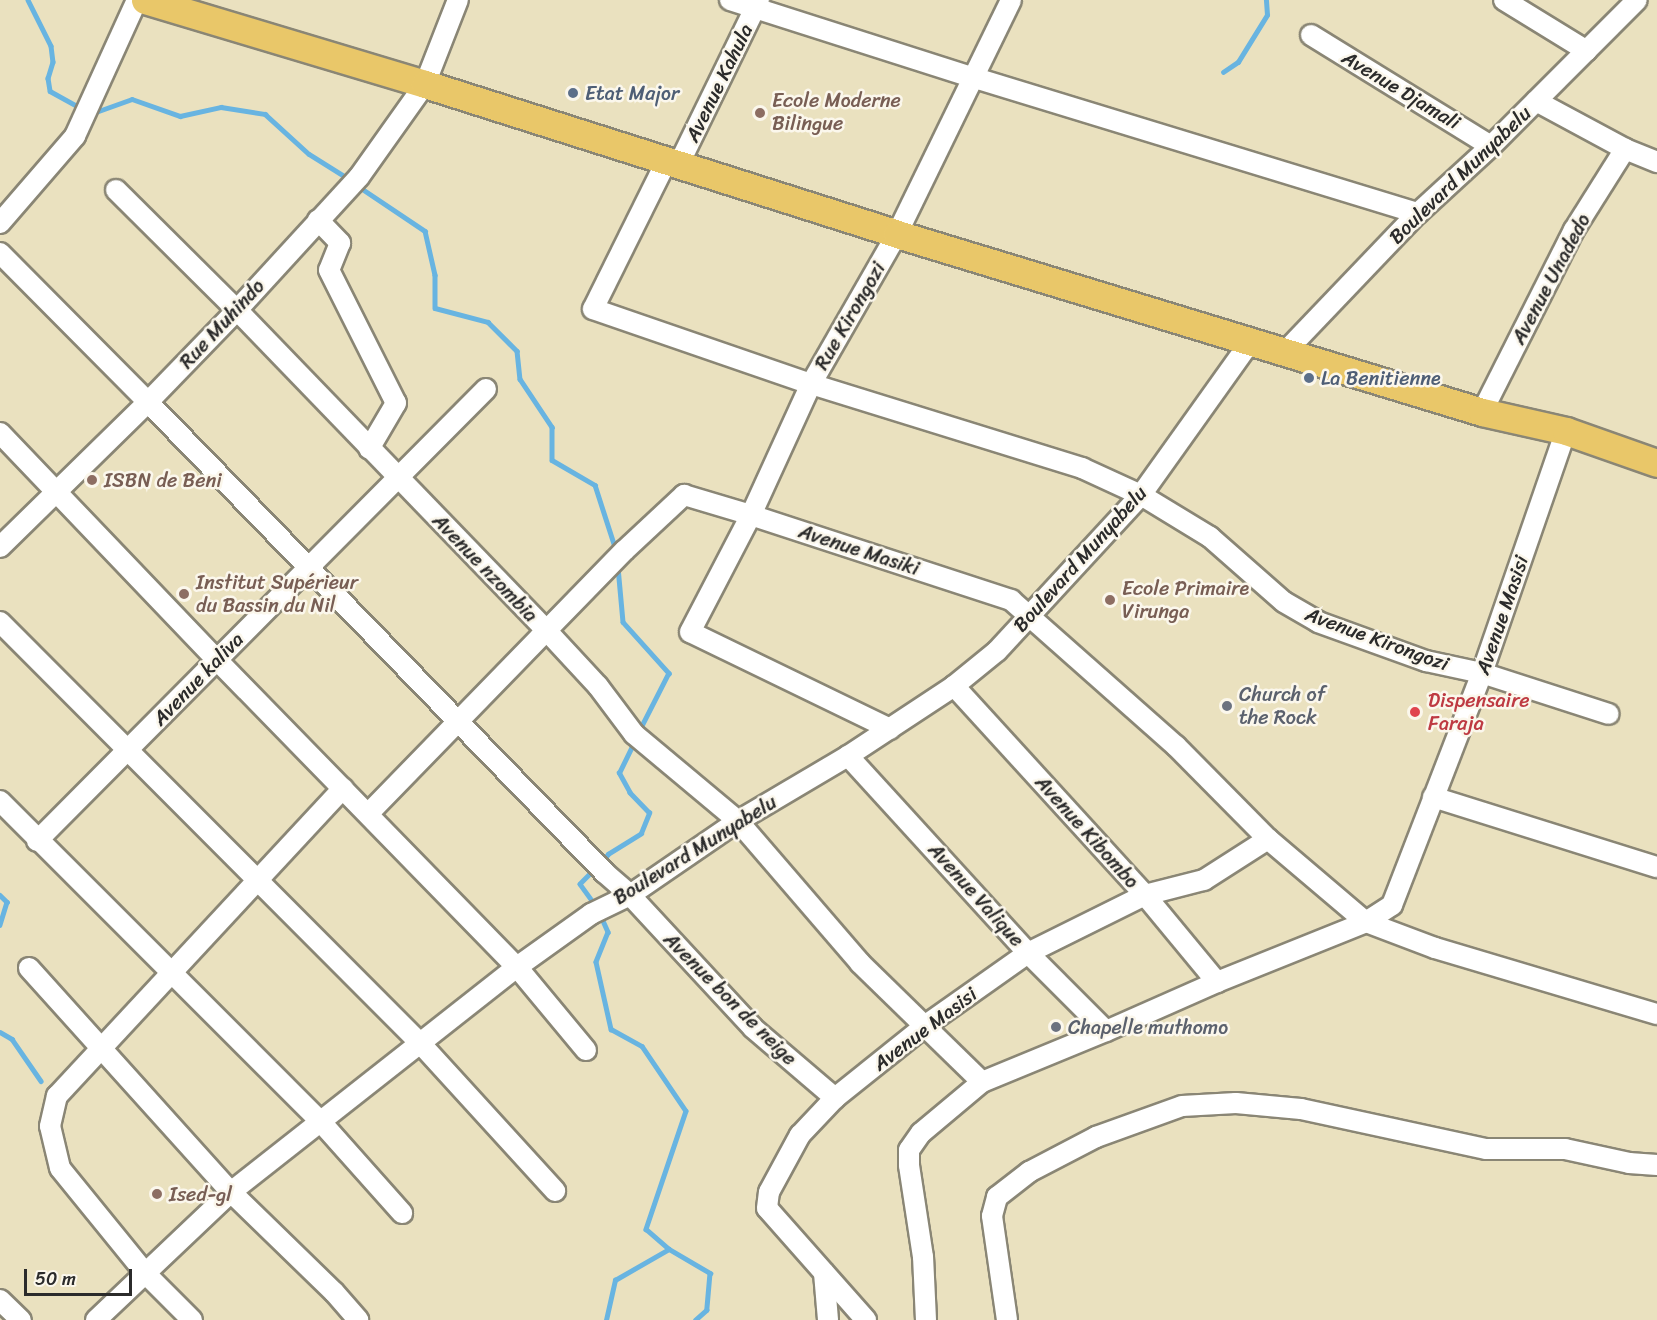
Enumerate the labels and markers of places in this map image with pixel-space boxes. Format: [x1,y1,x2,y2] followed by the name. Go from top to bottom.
[585,81,680,105] place label: Etat Major
[566,86,580,100] marker: Etat Major
[772,89,900,136] place label: Ecole Moderne Bilingue
[753,106,767,120] marker: Ecole Moderne Bilingue
[1321,366,1441,390] place label: La Benitienne
[1302,371,1316,385] marker: La Benitienne
[104,468,222,492] place label: ISBN de Beni
[85,473,99,487] marker: ISBN de Beni
[196,570,357,617] place label: Institut Supérieur du Bassin du Nil
[1122,576,1250,623] place label: Ecole Primaire Virunga
[177,587,191,601] marker: Institut Supérieur du Bassin du Nil
[1103,593,1117,607] marker: Ecole Primaire Virunga
[1239,682,1326,729] place label: Church of the Rock
[1428,688,1530,735] place label: Dispensaire Faraja
[1220,699,1234,713] marker: Church of the Rock
[1406,703,1424,721] marker: Dispensaire Faraja
[1068,1015,1229,1039] place label: Chapelle muthomo
[1049,1020,1063,1034] marker: Chapelle muthomo
[169,1182,232,1206] place label: Ised-gl
[150,1187,164,1201] marker: Ised-gl

